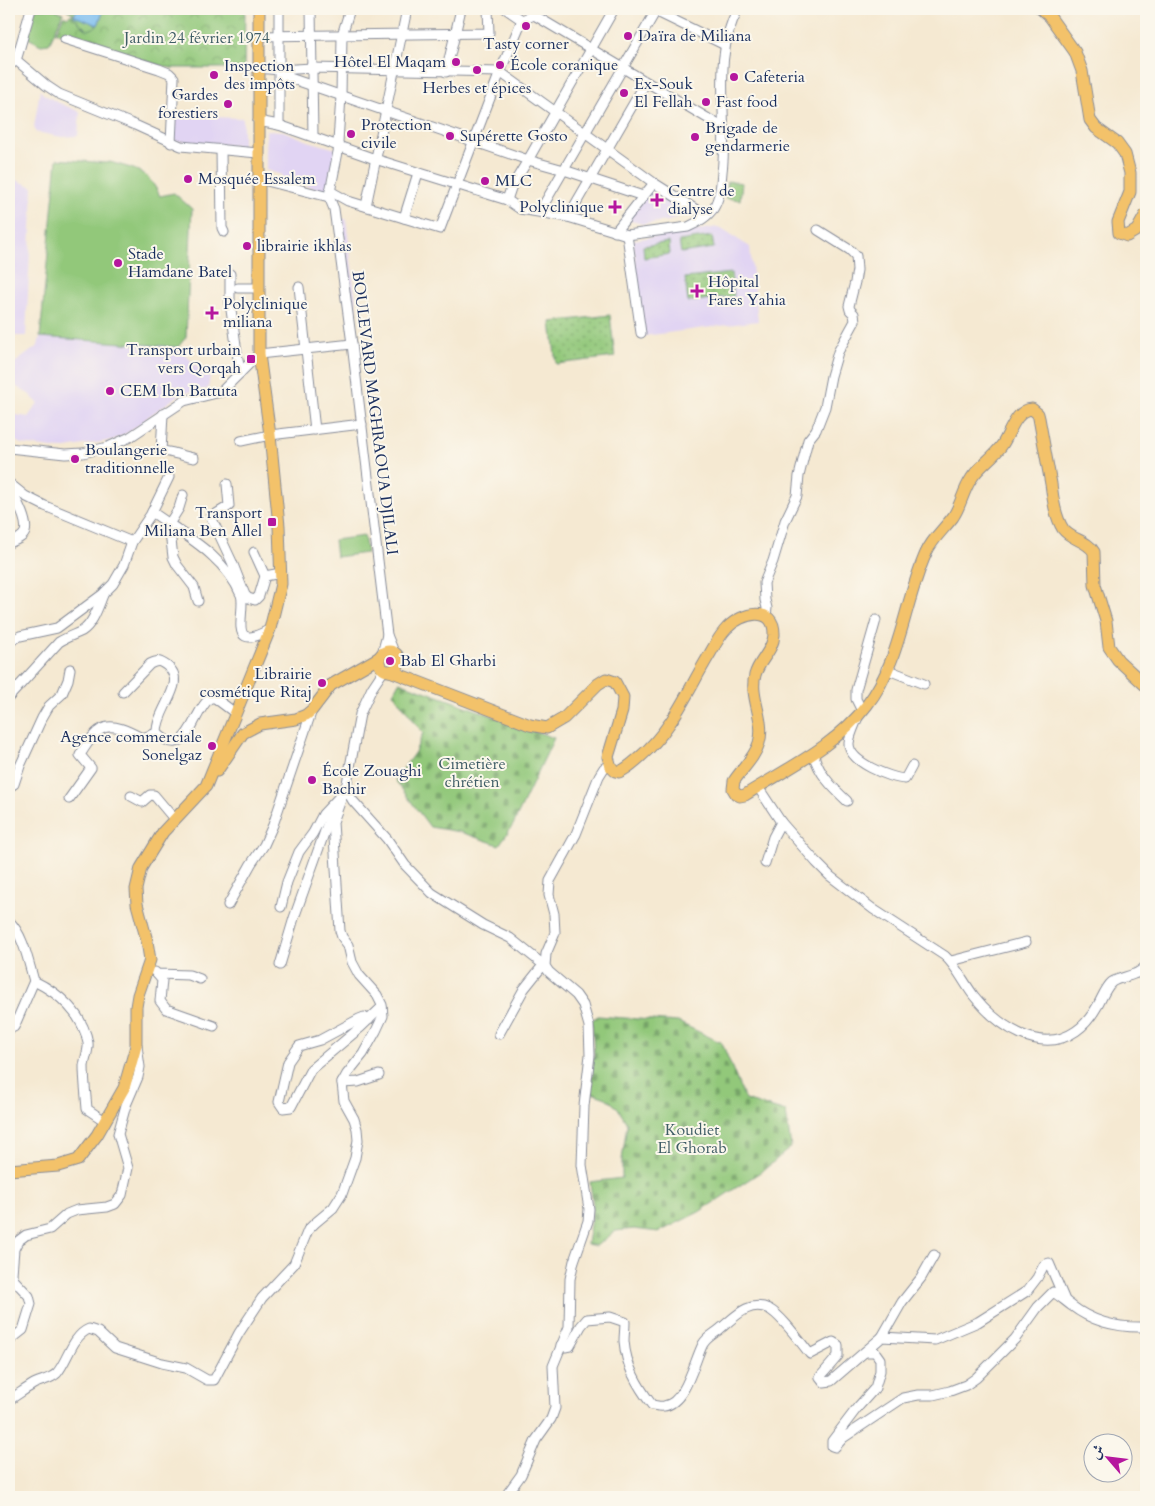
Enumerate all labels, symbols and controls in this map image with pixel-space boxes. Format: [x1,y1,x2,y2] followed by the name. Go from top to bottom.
[520,20,532,32] marker: Tasty corner
[638,25,752,47] place label: Daïra de Miliana
[122,27,270,49] park label: Jardin 24 février 1974
[622,30,634,42] marker: Daïra de Miliana
[483,33,569,55] place label: Tasty corner
[334,51,446,73] place label: Hôtel El Maqam
[510,54,618,76] place label: École coranique
[224,55,295,95] place label: Inspection des impôts
[450,56,462,68] marker: Hôtel El Maqam
[494,59,506,71] marker: École coranique
[471,64,483,76] marker: Herbes et épices
[744,66,805,88] place label: Cafeteria
[208,69,220,81] marker: Inspection des impôts
[728,71,740,83] marker: Cafeteria
[634,73,693,113] place label: Ex-Souk El Fellah
[423,77,531,99] place label: Herbes et épices
[158,84,218,124] place label: Gardes forestiers
[618,87,630,99] marker: Ex-Souk El Fellah
[716,91,778,113] place label: Fast food
[700,96,712,108] marker: Fast food
[222,98,234,110] marker: Gardes forestiers
[361,114,432,154] place label: Protection civile
[705,117,790,157] place label: Brigade de gendarmerie
[460,125,568,147] place label: Supérette Gosto
[345,128,357,140] marker: Protection civile
[444,130,456,142] marker: Supérette Gosto
[689,131,701,143] marker: Brigade de gendarmerie
[198,168,316,190] place label: Mosquée Essalem
[495,170,532,192] place label: MLC
[182,173,194,185] marker: Mosquée Essalem
[479,175,491,187] marker: MLC
[668,180,735,220] place label: Centre de dialyse
[650,193,664,207] marker: Centre de dialyse
[519,196,604,218] place label: Polyclinique
[608,200,622,214] marker: Polyclinique
[257,235,351,257] place label: librairie ikhlas
[241,240,253,252] marker: librairie ikhlas
[128,243,232,283] place label: Stade Hamdane Batel
[112,257,124,269] marker: Stade Hamdane Batel
[347,270,403,556] street label: BOULEVARD MAGHRAOUA DJILALI
[708,271,786,311] place label: Hôpital Fares Yahia
[690,284,704,298] marker: Hôpital Fares Yahia
[223,293,308,333] place label: Polyclinique miliana
[205,306,219,320] marker: Polyclinique miliana
[126,339,241,379] place label: Transport urbain vers Qorqah
[245,353,257,365] marker: Transport urbain vers Qorqah
[120,380,238,402] place label: CEM Ibn Battuta
[104,385,116,397] marker: CEM Ibn Battuta
[85,439,175,479] place label: Boulangerie traditionnelle
[69,453,81,465] marker: Boulangerie traditionnelle
[144,502,262,542] place label: Transport Miliana Ben Allel
[266,516,278,528] marker: Transport Miliana Ben Allel
[400,650,497,672] place label: Bab El Gharbi
[384,655,396,667] marker: Bab El Gharbi
[199,663,312,703] place label: Librairie cosmétique Ritaj
[316,677,328,689] marker: Librairie cosmétique Ritaj
[60,726,202,766] place label: Agence commerciale Sonelgaz
[206,740,218,752] marker: Agence commerciale Sonelgaz
[438,753,506,793] park label: Cimetière chrétien
[322,760,422,800] place label: École Zouaghi Bachir
[306,774,318,786] marker: École Zouaghi Bachir
[657,1119,727,1159] park label: Koudiet El Ghorab
[1082,1434,1132,1484] north arrow
[1085,1441,1109,1463] text: ش

